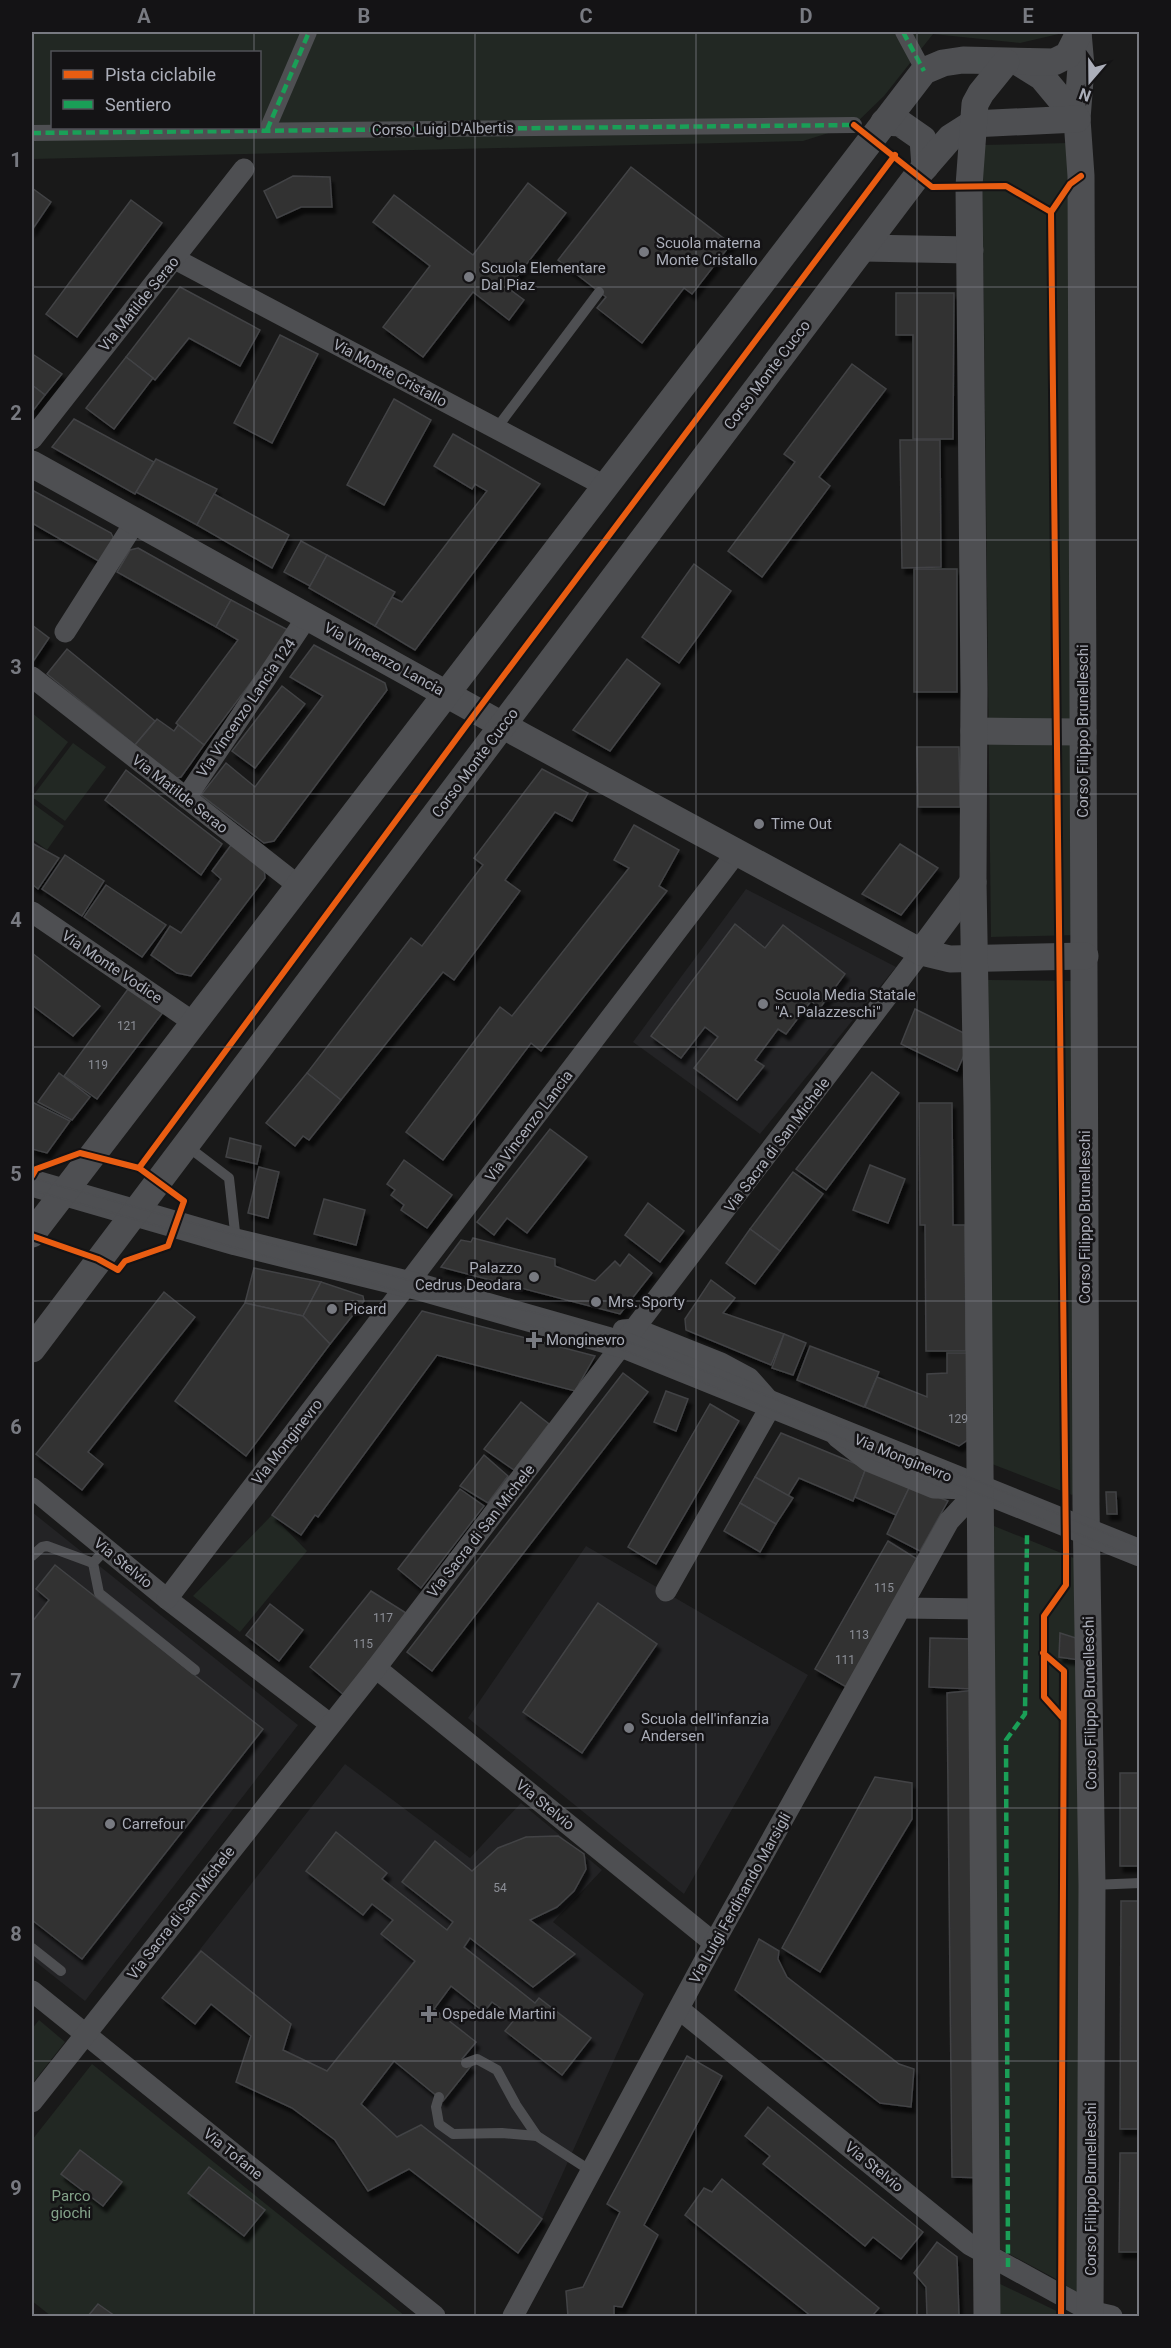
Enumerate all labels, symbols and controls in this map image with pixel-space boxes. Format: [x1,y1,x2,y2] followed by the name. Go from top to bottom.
[137,4,151,28] text: A
[358,4,370,28] text: B
[579,4,593,28] text: C
[800,4,813,28] text: D
[1022,4,1034,28] text: E
[51,51,261,129] legend
[1060,51,1120,111] north arrow
[105,64,216,85] text: Pista ciclabile
[1076,84,1094,105] text: N
[105,94,171,115] text: Sentiero
[372,119,514,139] street label: Corso Luigi D'Albertis
[10,148,22,172] text: 1
[656,234,761,269] place label: Scuola materna Monte Cristallo
[637,245,651,259] marker: Scuola materna Monte Cristallo
[95,253,183,355] street label: Via Matilde Serao
[481,259,606,294] place label: Scuola Elementare Dal Piaz
[462,270,476,284] marker: Scuola Elementare Dal Piaz
[720,317,814,433] street label: Corso Monte Cucco
[330,335,450,411] street label: Via Monte Cristallo
[10,401,22,425] text: 2
[321,619,447,699] street label: Via Vincenzo Lancia
[193,635,299,781] street label: Via Vincenzo Lancia 124
[1074,644,1092,818] street label: Corso Filippo Brunelleschi
[10,655,22,679] text: 3
[428,705,522,821] street label: Corso Monte Cucco
[128,751,232,837] street label: Via Matilde Serao
[771,815,832,833] place label: Time Out
[752,817,766,831] marker: Time Out
[10,908,22,932] text: 4
[58,927,166,1007] street label: Via Monte Vodice
[775,986,916,1021] place label: Scuola Media Statale "A. Palazzeschi"
[756,997,770,1011] marker: Scuola Media Statale "A. Palazzeschi"
[117,1019,137,1033] house number: 121
[88,1058,108,1072] house number: 119
[481,1067,577,1185] street label: Via Vincenzo Lancia
[720,1074,834,1216] street label: Via Sacra di San Michele
[1076,1130,1094,1304] street label: Corso Filippo Brunelleschi
[10,1162,22,1186] text: 5
[415,1259,522,1294] place label: Palazzo Cedrus Deodara
[527,1270,541,1284] marker: Palazzo Cedrus Deodara
[608,1293,685,1311] place label: Mrs. Sporty
[589,1295,603,1309] marker: Mrs. Sporty
[344,1300,387,1318] place label: Picard
[325,1302,339,1316] marker: Picard
[546,1331,625,1349] place label: Monginevro
[527,1333,541,1347] marker: Monginevro
[248,1395,326,1489] street label: Via Monginevro
[948,1412,968,1426] house number: 129
[10,1415,22,1439] text: 6
[851,1430,955,1486] street label: Via Monginevro
[423,1461,539,1601] street label: Via Sacra di San Michele
[90,1534,156,1592] street label: Via Stelvio
[874,1581,894,1595] house number: 115
[373,1611,393,1625] house number: 117
[1079,1616,1101,1790] street label: Corso Filippo Brunelleschi
[849,1628,869,1642] house number: 113
[353,1637,373,1651] house number: 115
[835,1653,855,1667] house number: 111
[10,1669,22,1693] text: 7
[641,1710,769,1745] place label: Scuola dell'infanzia Andersen
[622,1721,636,1735] marker: Scuola dell'infanzia Andersen
[512,1776,578,1834] street label: Via Stelvio
[685,1809,795,1987] street label: Via Luigi Ferdinando Marsigli
[122,1815,185,1833] place label: Carrefour
[103,1817,117,1831] marker: Carrefour
[123,1843,239,1983] street label: Via Sacra di San Michele
[493,1881,507,1895] house number: 54
[10,1922,22,1946] text: 8
[420,2005,438,2023] marker: Ospedale Martini
[442,2005,556,2023] place label: Ospedale Martini
[1082,2102,1100,2276] street label: Corso Filippo Brunelleschi
[200,2125,266,2183] street label: Via Tofane
[841,2138,907,2196] street label: Via Stelvio
[10,2176,22,2200] text: 9
[51,2187,91,2222] park label: Parco giochi

